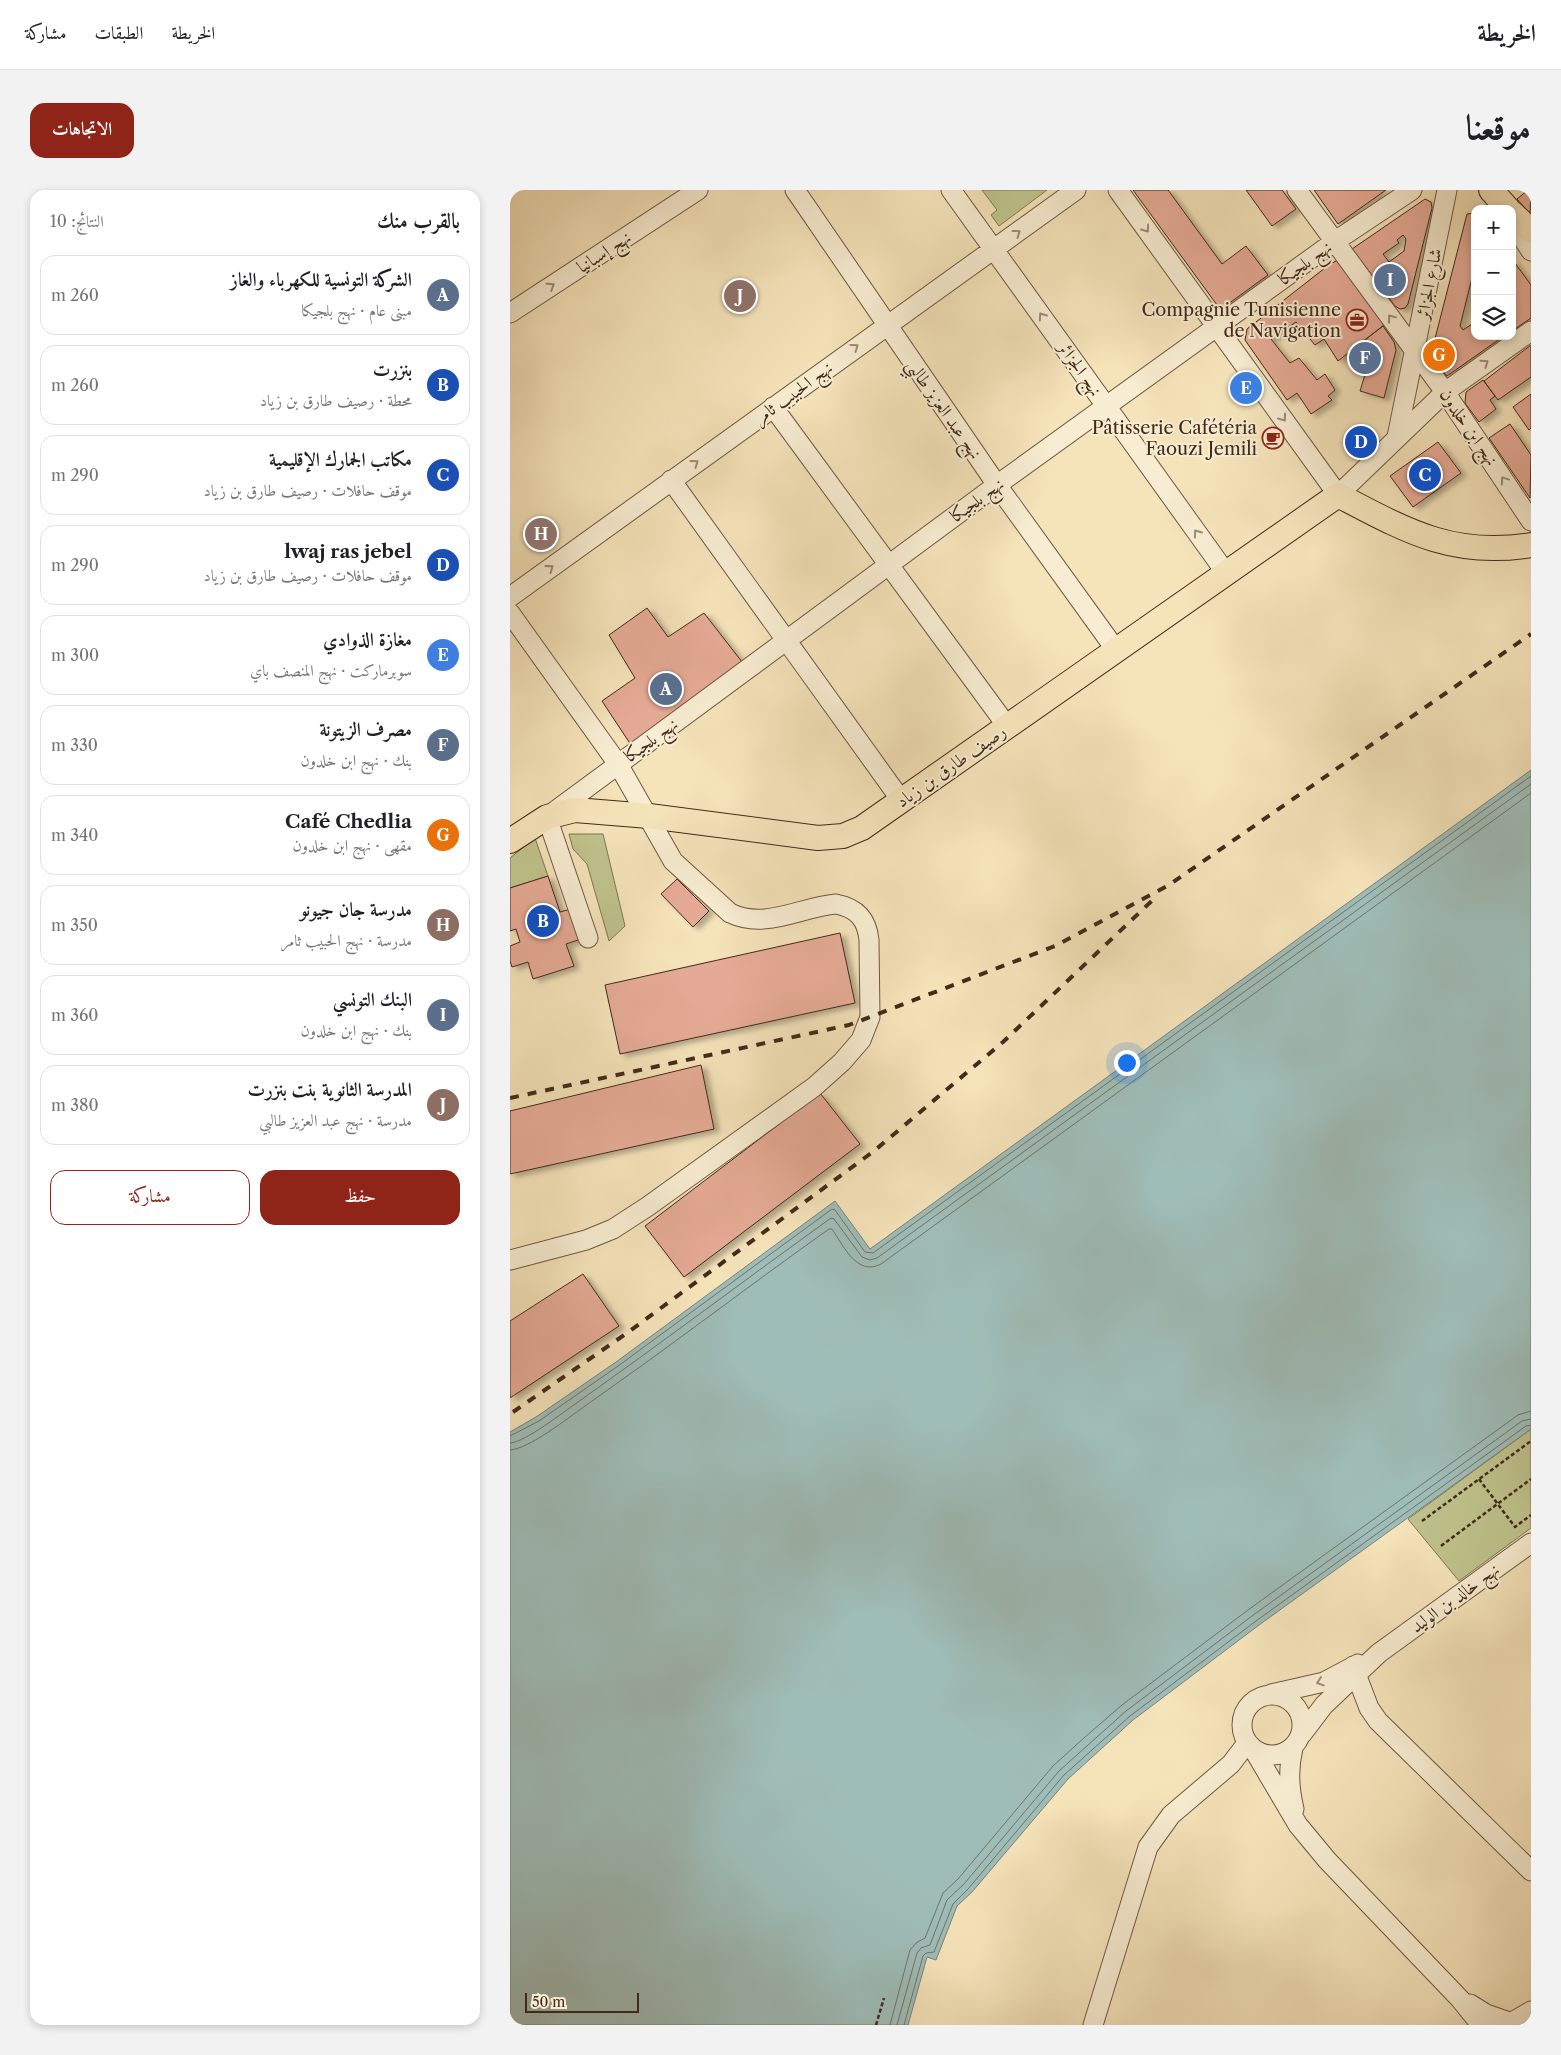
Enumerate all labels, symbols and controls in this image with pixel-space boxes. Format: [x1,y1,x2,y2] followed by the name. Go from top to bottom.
[1478,18,1536,47] text: الخريطة
[25,22,66,44] text: مشاركة
[94,22,143,44] text: الطبقات
[171,22,215,44] text: الخريطة
[30,103,134,158] button: الاتجاهات
[1466,105,1531,148] text: موقعنا
[1471,205,1516,340] map controls
[1471,205,1516,250] button: +
[377,208,460,233] text: بالقرب منك
[50,211,104,231] text: النتائج: 10
[1140,224,1150,233] one-way arrow
[573,226,638,282] street label: نهج إسبانيا
[1011,230,1021,239] one-way arrow
[1274,236,1339,294] street label: نهج بلجيكا
[1411,247,1451,324] street label: شارع الجزائر
[1471,250,1516,295] button: −
[1374,261,1406,299] pin: I
[230,268,412,291] text: الشركة التونسية للكهرباء والغاز
[724,277,756,315] pin: J
[545,283,554,293] one-way arrow
[51,285,99,305] text: 260 m
[437,285,449,305] text: A
[1471,295,1516,340] button: layers
[1141,299,1341,342] place label: Compagnie Tunisienne de Navigation
[302,300,412,320] text: مبنى عام · نهج بلجيكا
[1345,308,1369,332] office icon: Compagnie Tunisienne de Navigation
[1039,312,1048,322] one-way arrow
[1388,314,1397,324] one-way arrow
[1048,336,1107,403] street label: نهج الجزائر
[1423,336,1455,374] pin: G
[1349,339,1381,377] pin: F
[849,344,859,353] one-way arrow
[896,355,987,467] street label: نهج عبد العزيز طالبي
[749,357,840,433] street label: نهج الحبيب ثامر
[373,358,412,381] text: بنزرت
[1479,360,1489,369] one-way arrow
[1230,369,1262,407] pin: E
[51,375,99,395] text: 260 m
[437,375,449,395] text: B
[1431,384,1503,473] street label: نهج ابن خلدون
[260,390,412,410] text: محطة · رصيف طارق بن زياد
[1277,412,1285,421] one-way arrow
[1092,417,1258,460] place label: Pâtisserie Cafétéria Faouzi Jemili
[1345,423,1377,461] pin: D
[1261,426,1285,450] cafe icon: Pâtisserie Cafétéria Faouzi Jemili
[269,448,412,471] text: مكاتب الجمارك الإقليمية
[1409,456,1441,494] pin: C
[690,460,699,469] one-way arrow
[51,465,99,485] text: 290 m
[437,465,449,485] text: C
[946,473,1011,531] street label: نهج بلجيكا
[1501,476,1510,486] one-way arrow
[204,480,412,500] text: موقف حافلات · رصيف طارق بن زياد
[525,515,557,553] pin: H
[1194,530,1203,539] one-way arrow
[284,540,412,563] text: lwaj ras jebel
[51,555,99,575] text: 290 m
[436,555,450,575] text: D
[204,565,412,585] text: موقف حافلات · رصيف طارق بن زياد
[544,565,553,575] one-way arrow
[323,628,412,651] text: مغازة الذوادي
[51,645,99,665] text: 300 m
[437,645,449,665] text: E
[250,660,412,680] text: سوبرماركت · نهج المنصف باي
[650,670,682,708] pin: A
[620,713,685,771] street label: نهج بلجيكا
[319,718,412,741] text: مصرف الزيتونة
[892,720,1010,812] street label: رصيف طارق بن زياد
[51,735,98,755] text: 330 m
[438,735,448,755] text: F
[300,750,412,770] text: بنك · نهج ابن خلدون
[285,810,412,833] text: Café Chedlia
[51,825,98,845] text: 340 m
[436,825,450,845] text: G
[292,835,412,855] text: مقهى · نهج ابن خلدون
[300,898,412,921] text: مدرسة جان جيونو
[527,902,559,940] pin: B
[51,915,98,935] text: 350 m
[436,915,450,935] text: H
[281,930,412,950] text: مدرسة · نهج الحبيب ثامر
[333,988,412,1011] text: البنك التونسي
[51,1005,99,1025] text: 360 m
[440,1005,446,1025] text: I
[300,1020,412,1040] text: بنك · نهج ابن خلدون
[1114,1050,1140,1076] your location
[248,1078,412,1101] text: المدرسة الثانوية بنت بنزرت
[51,1095,99,1115] text: 380 m
[440,1095,446,1115] text: J
[259,1110,412,1130] text: مدرسة · نهج عبد العزيز طالبي
[50,1170,250,1225] button: مشاركة
[260,1170,460,1225] button: حفظ
[1406,1558,1507,1642] street label: نهج خالد بن الوليد
[1316,1676,1325,1686] one-way arrow
[525,1990,639,2013] scale bar
[532,1993,565,2011] text: 50 m

